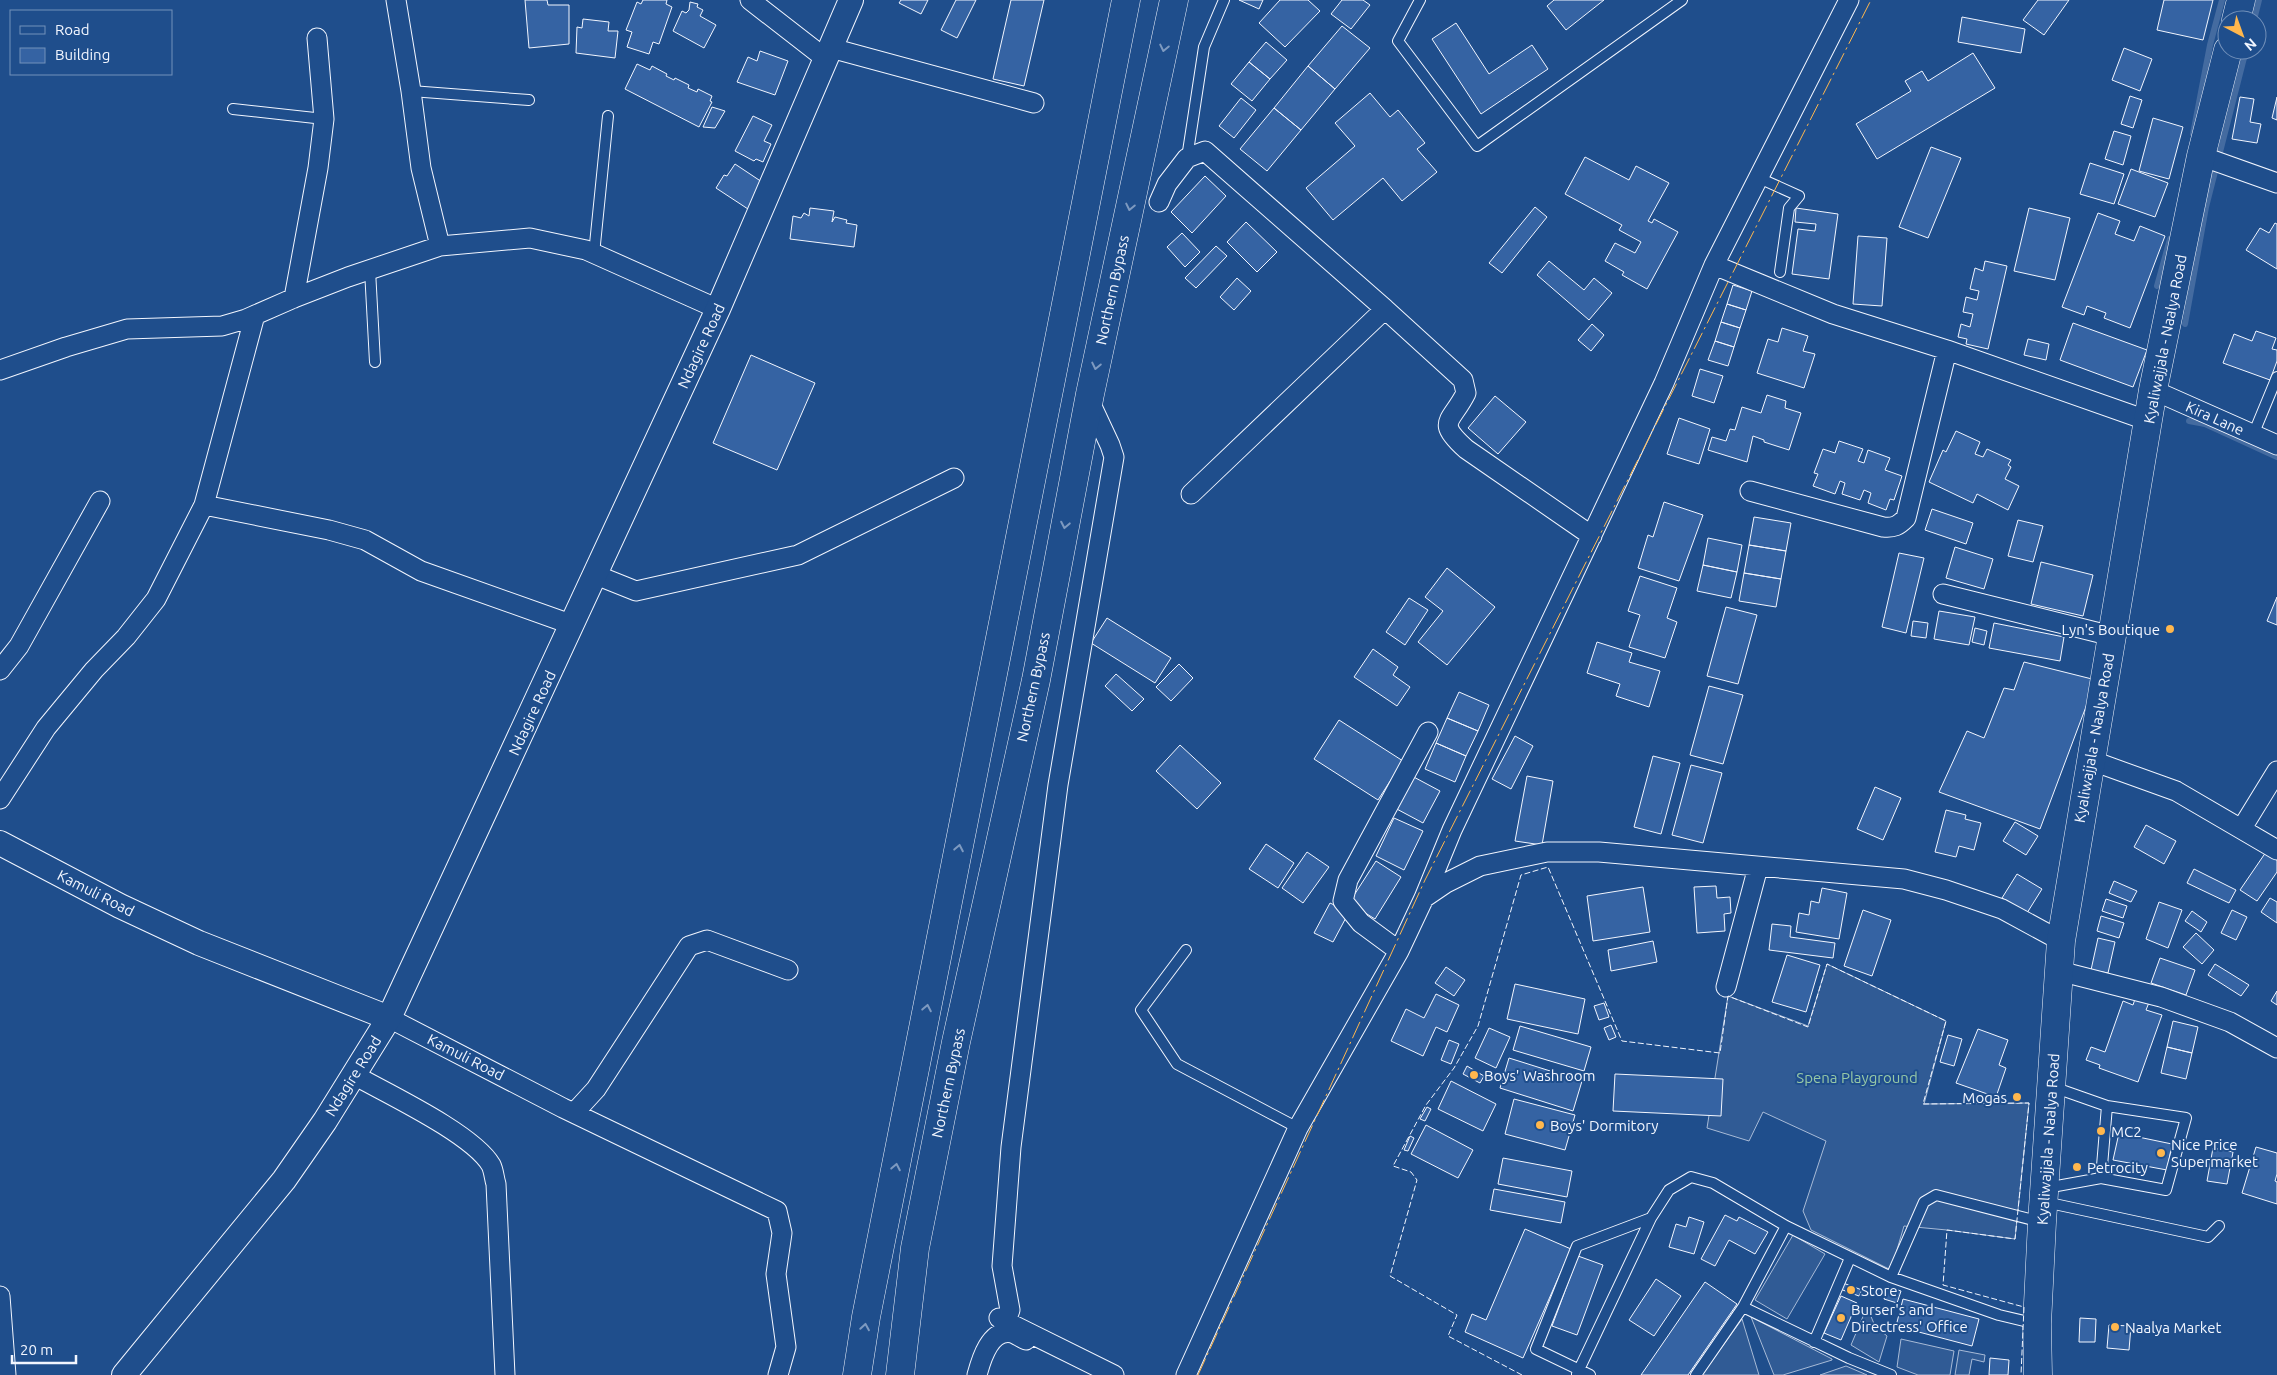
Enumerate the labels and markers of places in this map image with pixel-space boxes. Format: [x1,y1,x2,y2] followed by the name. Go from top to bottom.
[2061,621,2160,638] place label: Lyn's Boutique
[2164,623,2176,635] marker: Lyn's Boutique
[1484,1067,1595,1084] place label: Boys' Washroom
[1468,1069,1480,1081] marker: Boys' Washroom
[1962,1089,2007,1106] place label: Mogas
[2011,1091,2023,1103] marker: Mogas
[1550,1117,1658,1134] place label: Boys' Dormitory
[1534,1119,1546,1131] marker: Boys' Dormitory
[2111,1123,2142,1140] place label: MC2
[2095,1125,2107,1137] marker: MC2
[2171,1136,2258,1170] place label: Nice Price Supermarket
[2155,1147,2167,1159] marker: Nice Price Supermarket
[2087,1159,2148,1176] place label: Petrocity
[2071,1161,2083,1173] marker: Petrocity
[1861,1282,1897,1299] place label: Store
[1845,1284,1857,1296] marker: Store
[1851,1301,1968,1335] place label: Burser's and Directress' Office
[1835,1312,1847,1324] marker: Burser's and Directress' Office
[2125,1319,2221,1336] place label: Naalya Market
[2109,1321,2121,1333] marker: Naalya Market

